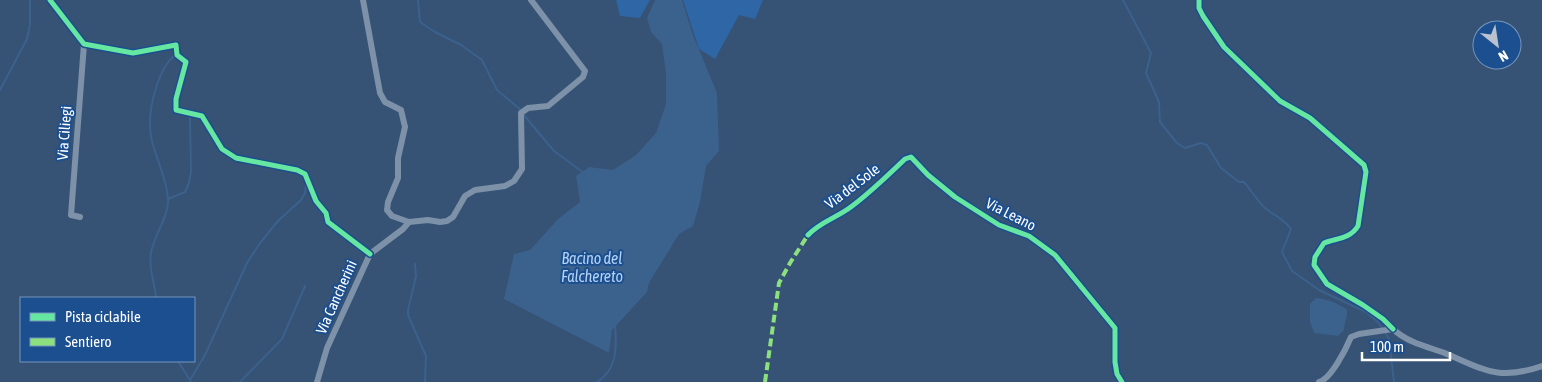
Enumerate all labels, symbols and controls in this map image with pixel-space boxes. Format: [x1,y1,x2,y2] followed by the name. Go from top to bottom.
[1472,20,1522,70] north arrow
[1496,47,1511,65] text: N
[54,105,74,161] street label: Via Ciliegi
[821,160,883,212] street label: Via del Sole
[983,194,1039,234] street label: Via Leano
[561,249,623,285] water label: Bacino del Falchereto
[312,257,360,337] street label: Via Cancherini
[20,297,195,362] legend
[65,308,141,325] text: Pista ciclabile
[1362,330,1450,362] scale bar
[65,333,111,350] text: Sentiero
[1370,338,1404,355] text: 100 m

